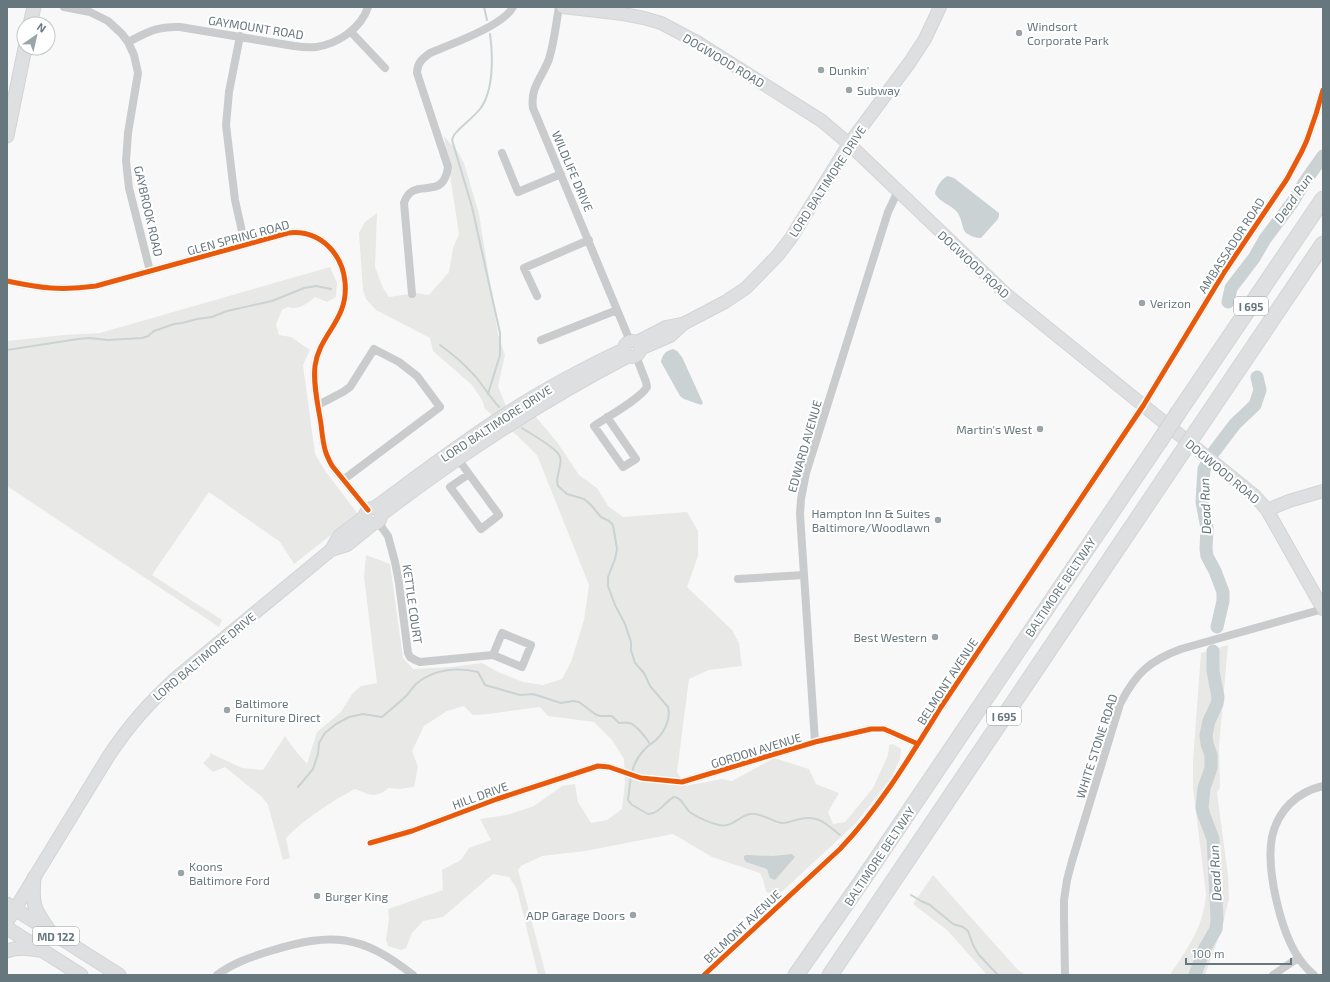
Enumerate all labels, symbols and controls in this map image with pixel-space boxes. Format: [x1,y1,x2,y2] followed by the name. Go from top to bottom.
[207,13,305,41] street label: GAYMOUNT ROAD
[16,16,56,56] north arrow
[1027,19,1109,47] place label: Windsort Corporate Park
[35,20,49,35] text: N
[1014,28,1024,38] marker: Windsort Corporate Park
[681,30,767,90] street label: DOGWOOD ROAD
[829,63,869,77] place label: Dunkin'
[816,65,826,75] marker: Dunkin'
[857,83,901,97] place label: Subway
[844,85,854,95] marker: Subway
[786,122,868,239] street label: LORD BALTIMORE DRIVE
[550,129,596,214] street label: WILDLIFE DRIVE
[132,164,166,258] street label: GAYBROOK ROAD
[1270,170,1316,226] water label: Dead Run
[1195,195,1267,295] street label: AMBASSADOR ROAD
[185,217,291,257] street label: GLEN SPRING ROAD
[935,227,1013,301] street label: DOGWOOD ROAD
[1150,296,1191,310] place label: Verizon
[1234,297,1268,315] road number: I 695
[1137,298,1147,308] marker: Verizon
[438,382,555,464] street label: LORD BALTIMORE DRIVE
[784,398,824,494] street label: EDWARD AVENUE
[956,422,1032,436] place label: Martin's West
[1035,424,1045,434] marker: Martin's West
[1183,436,1263,506] street label: DOGWOOD ROAD
[1196,478,1214,534] water label: Dead Run
[812,506,930,534] place label: Hampton Inn & Suites Baltimore/Woodlawn
[933,515,943,525] marker: Hampton Inn & Suites Baltimore/Woodlawn
[1022,535,1098,639] street label: BALTIMORE BELTWAY
[400,563,426,645] street label: KETTLE COURT
[150,609,258,703] street label: LORD BALTIMORE DRIVE
[853,630,927,644] place label: Best Western
[930,632,940,642] marker: Best Western
[914,635,980,727] street label: BELMONT AVENUE
[1072,692,1120,800] street label: WHITE STONE ROAD
[235,696,321,724] place label: Baltimore Furniture Direct
[222,705,232,715] marker: Baltimore Furniture Direct
[987,707,1021,725] road number: I 695
[709,729,803,770] street label: GORDON AVENUE
[450,778,510,812] street label: HILL DRIVE
[841,804,917,908] street label: BALTIMORE BELTWAY
[1206,844,1224,902] water label: Dead Run
[189,859,270,887] place label: Koons Baltimore Ford
[176,868,186,878] marker: Koons Baltimore Ford
[700,886,784,965] street label: BELMONT AVENUE
[325,889,388,903] place label: Burger King
[312,891,322,901] marker: Burger King
[526,908,625,922] place label: ADP Garage Doors
[628,910,638,920] marker: ADP Garage Doors
[33,927,79,945] road number: MD 122
[1186,940,1291,966] scale bar
[1192,946,1224,960] text: 100 m

